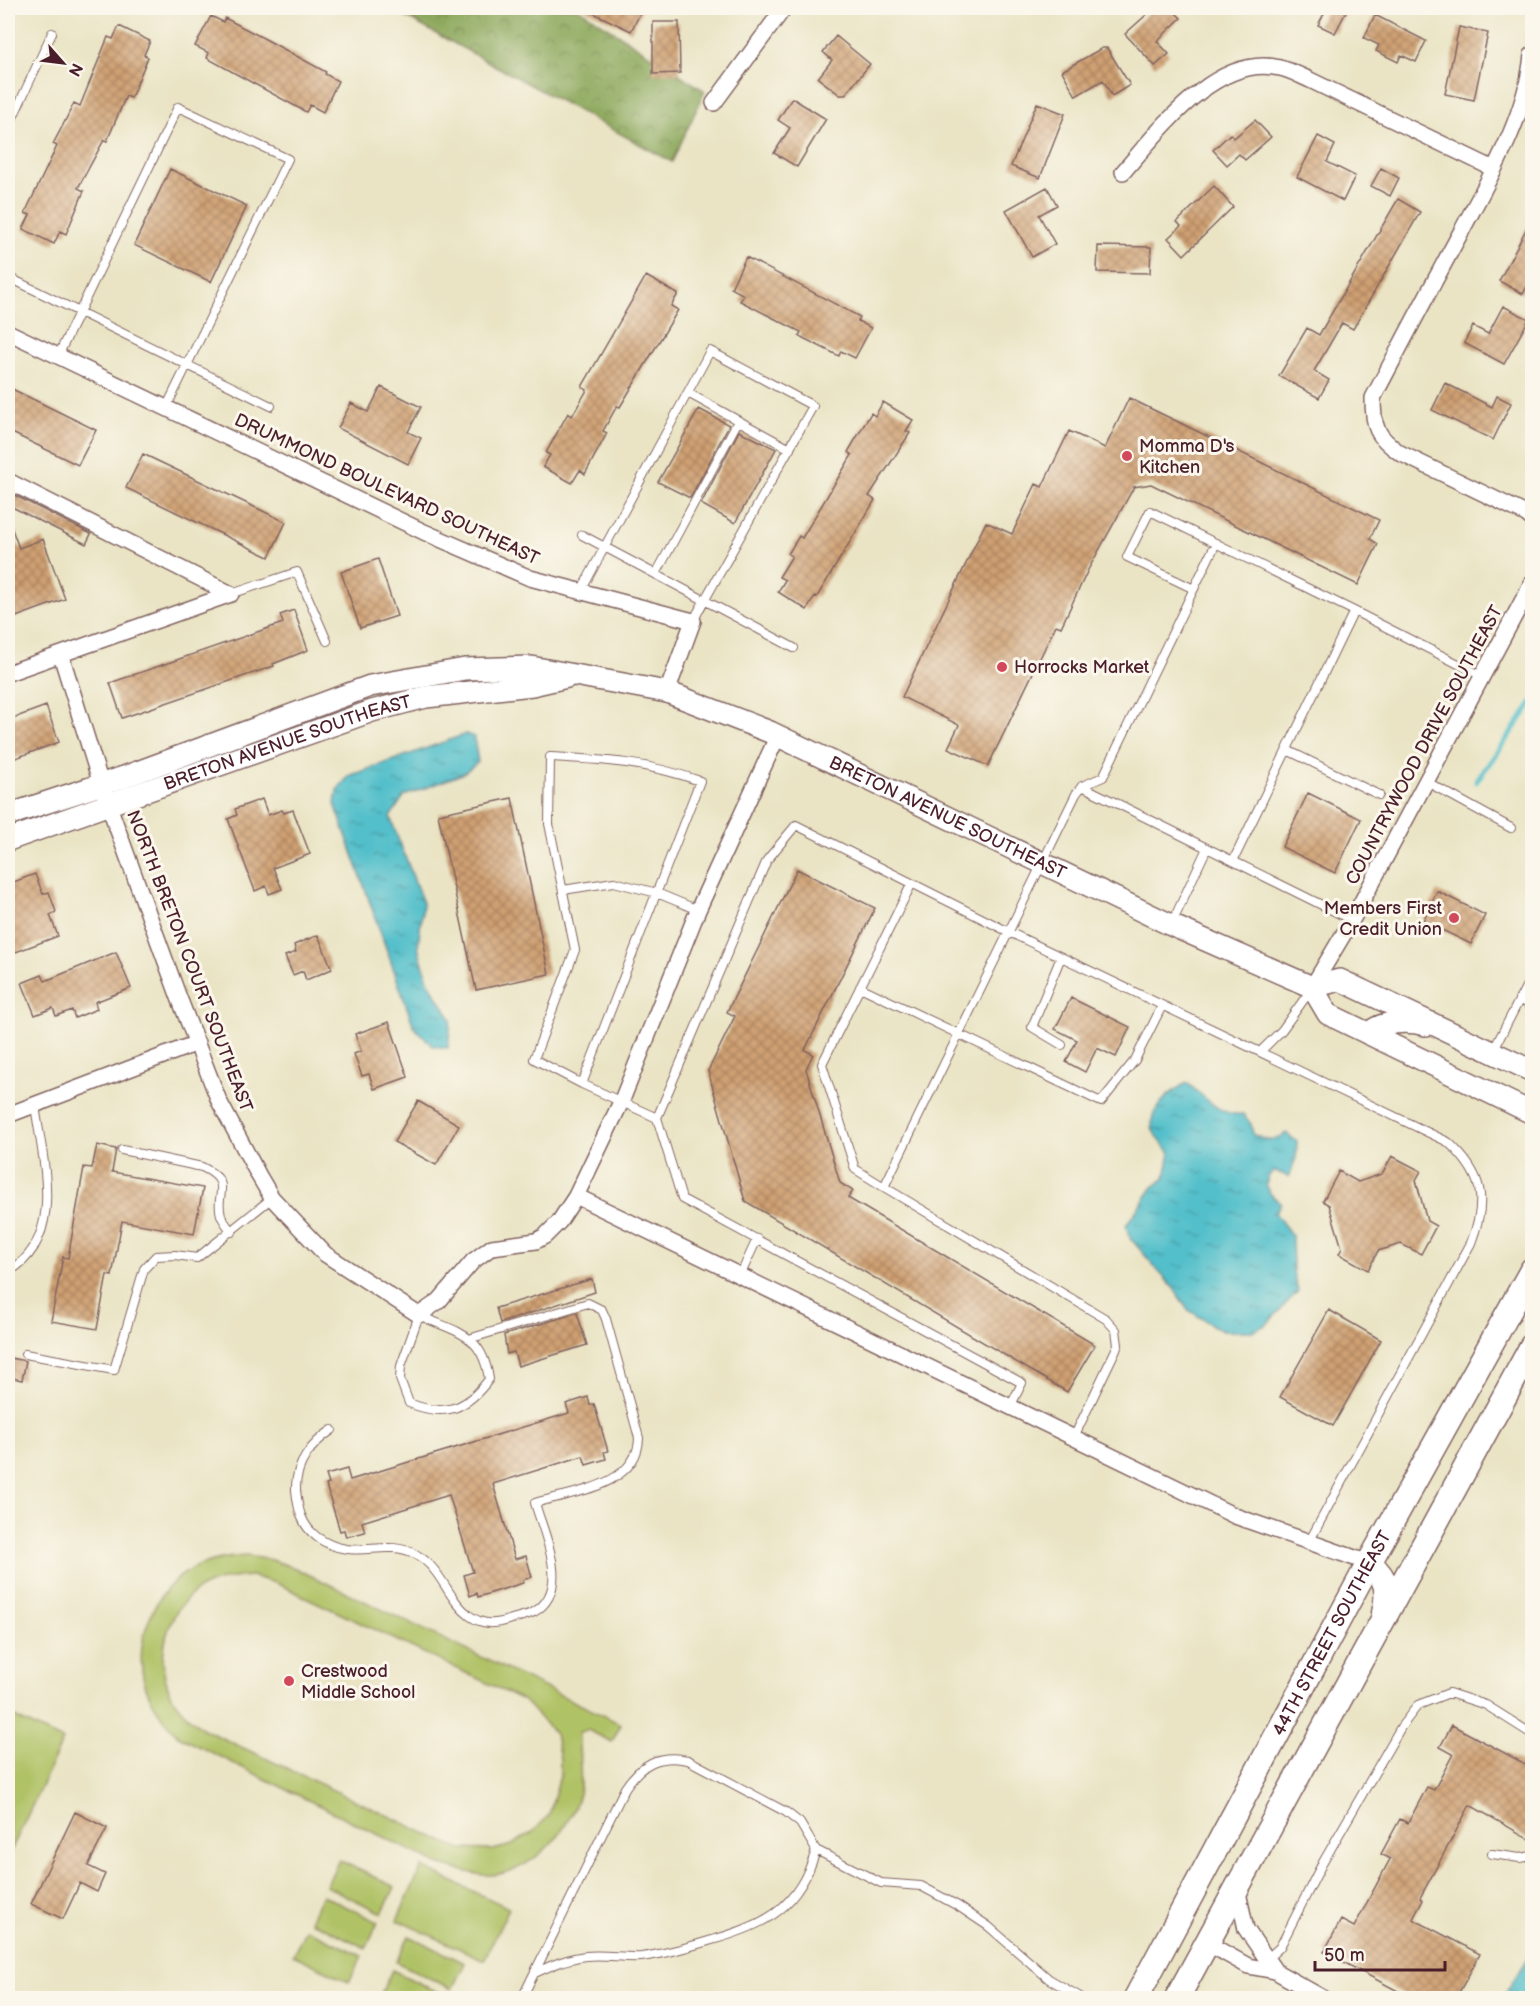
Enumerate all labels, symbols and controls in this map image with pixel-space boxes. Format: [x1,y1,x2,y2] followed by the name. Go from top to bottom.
[33,33,93,93] north arrow
[64,60,86,79] text: N
[231,409,543,570] street label: DRUMMOND BOULEVARD SOUTHEAST
[1139,436,1235,478] place label: Momma D's Kitchen
[1120,449,1134,463] marker: Momma D's Kitchen
[1342,602,1507,888] street label: COUNTRYWOOD DRIVE SOUTHEAST
[1014,657,1150,678] place label: Horrocks Market
[995,660,1009,674] marker: Horrocks Market
[161,691,414,795] street label: BRETON AVENUE SOUTHEAST
[826,752,1070,884] street label: BRETON AVENUE SOUTHEAST
[122,807,257,1115] street label: NORTH BRETON COURT SOUTHEAST
[1324,898,1442,940] place label: Members First Credit Union
[1447,911,1461,925] marker: Members First Credit Union
[1268,1527,1396,1740] street label: 44TH STREET SOUTHEAST
[301,1661,415,1703] place label: Crestwood Middle School
[282,1674,296,1688] marker: Crestwood Middle School
[1315,1934,1446,1972] scale bar
[1324,1945,1365,1966] text: 50 m

